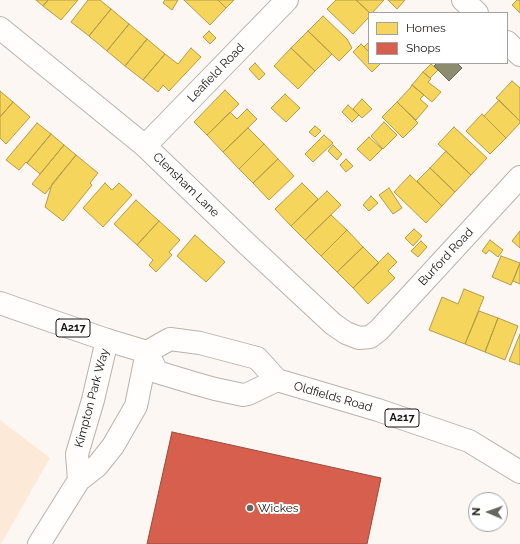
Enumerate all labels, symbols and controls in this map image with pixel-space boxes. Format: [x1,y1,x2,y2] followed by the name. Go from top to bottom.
[368,12,508,64] legend
[406,21,446,35] text: Homes
[184,41,248,105] street label: Leafield Road
[406,41,441,55] text: Shops
[150,150,222,220] street label: Clensham Lane
[416,225,476,289] street label: Burford Road
[56,319,90,337] road number: A217
[72,347,112,449] street label: Kimpton Park Way
[292,379,374,415] street label: Oldfields Road
[385,409,419,427] road number: A217
[468,492,508,532] north arrow
[258,501,299,515] place label: Wickes
[245,503,255,513] marker: Wickes
[470,507,483,516] text: N

